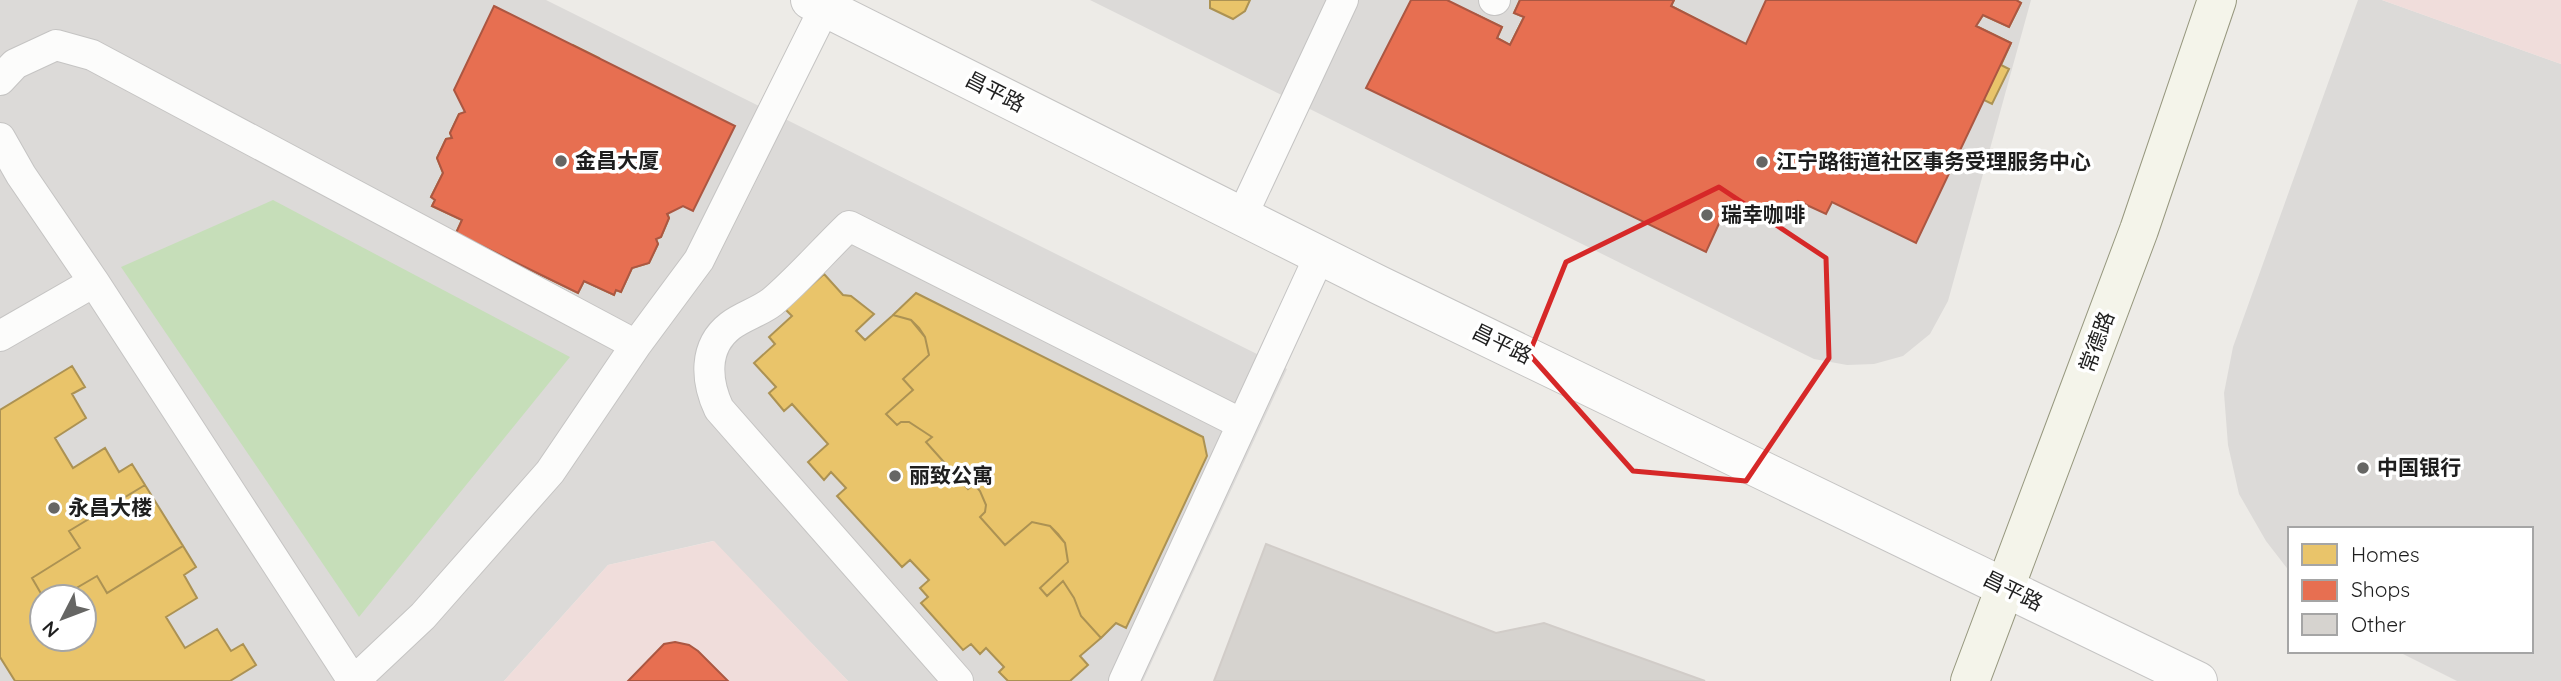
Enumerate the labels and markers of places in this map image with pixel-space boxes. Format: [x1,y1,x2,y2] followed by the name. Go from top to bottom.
[575,147,659,173] place label: 金昌大厦
[1776,148,2091,174] place label: 江宁路街道社区事务受理服务中心
[553,153,569,169] marker: 金昌大厦
[1754,154,1770,170] marker: 江宁路街道社区事务受理服务中心
[1721,201,1805,227] place label: 瑞幸咖啡
[1699,207,1715,223] marker: 瑞幸咖啡
[2377,454,2461,480] place label: 中国银行
[2355,460,2371,476] marker: 中国银行
[909,462,993,488] place label: 丽致公寓
[887,468,903,484] marker: 丽致公寓
[68,494,152,520] place label: 永昌大楼
[46,500,62,516] marker: 永昌大楼

